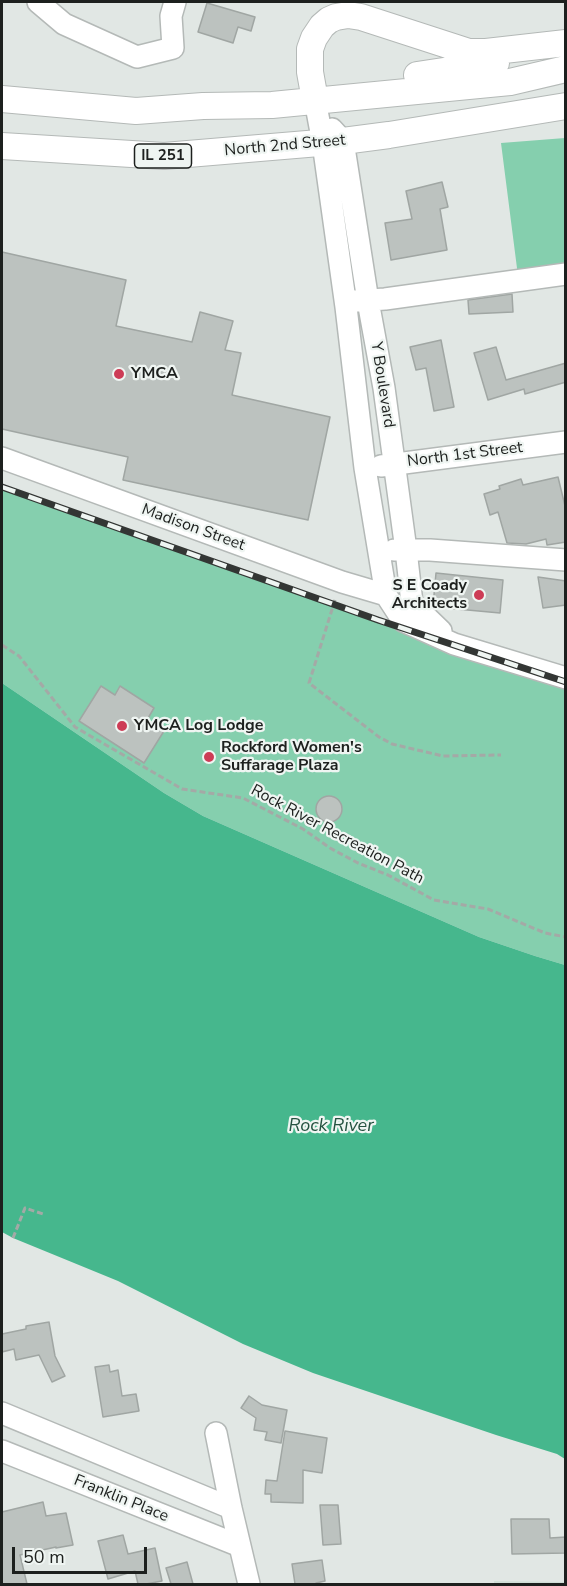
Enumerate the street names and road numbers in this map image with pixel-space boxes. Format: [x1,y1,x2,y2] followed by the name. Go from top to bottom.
[224,131,346,161] street label: North 2nd Street
[134,144,192,168] road number: IL 251
[366,341,398,429] street label: Y Boulevard
[406,438,524,472] street label: North 1st Street
[139,500,247,556] street label: Madison Street
[247,781,427,889] street label: Rock River Recreation Path
[71,1471,171,1527] street label: Franklin Place

